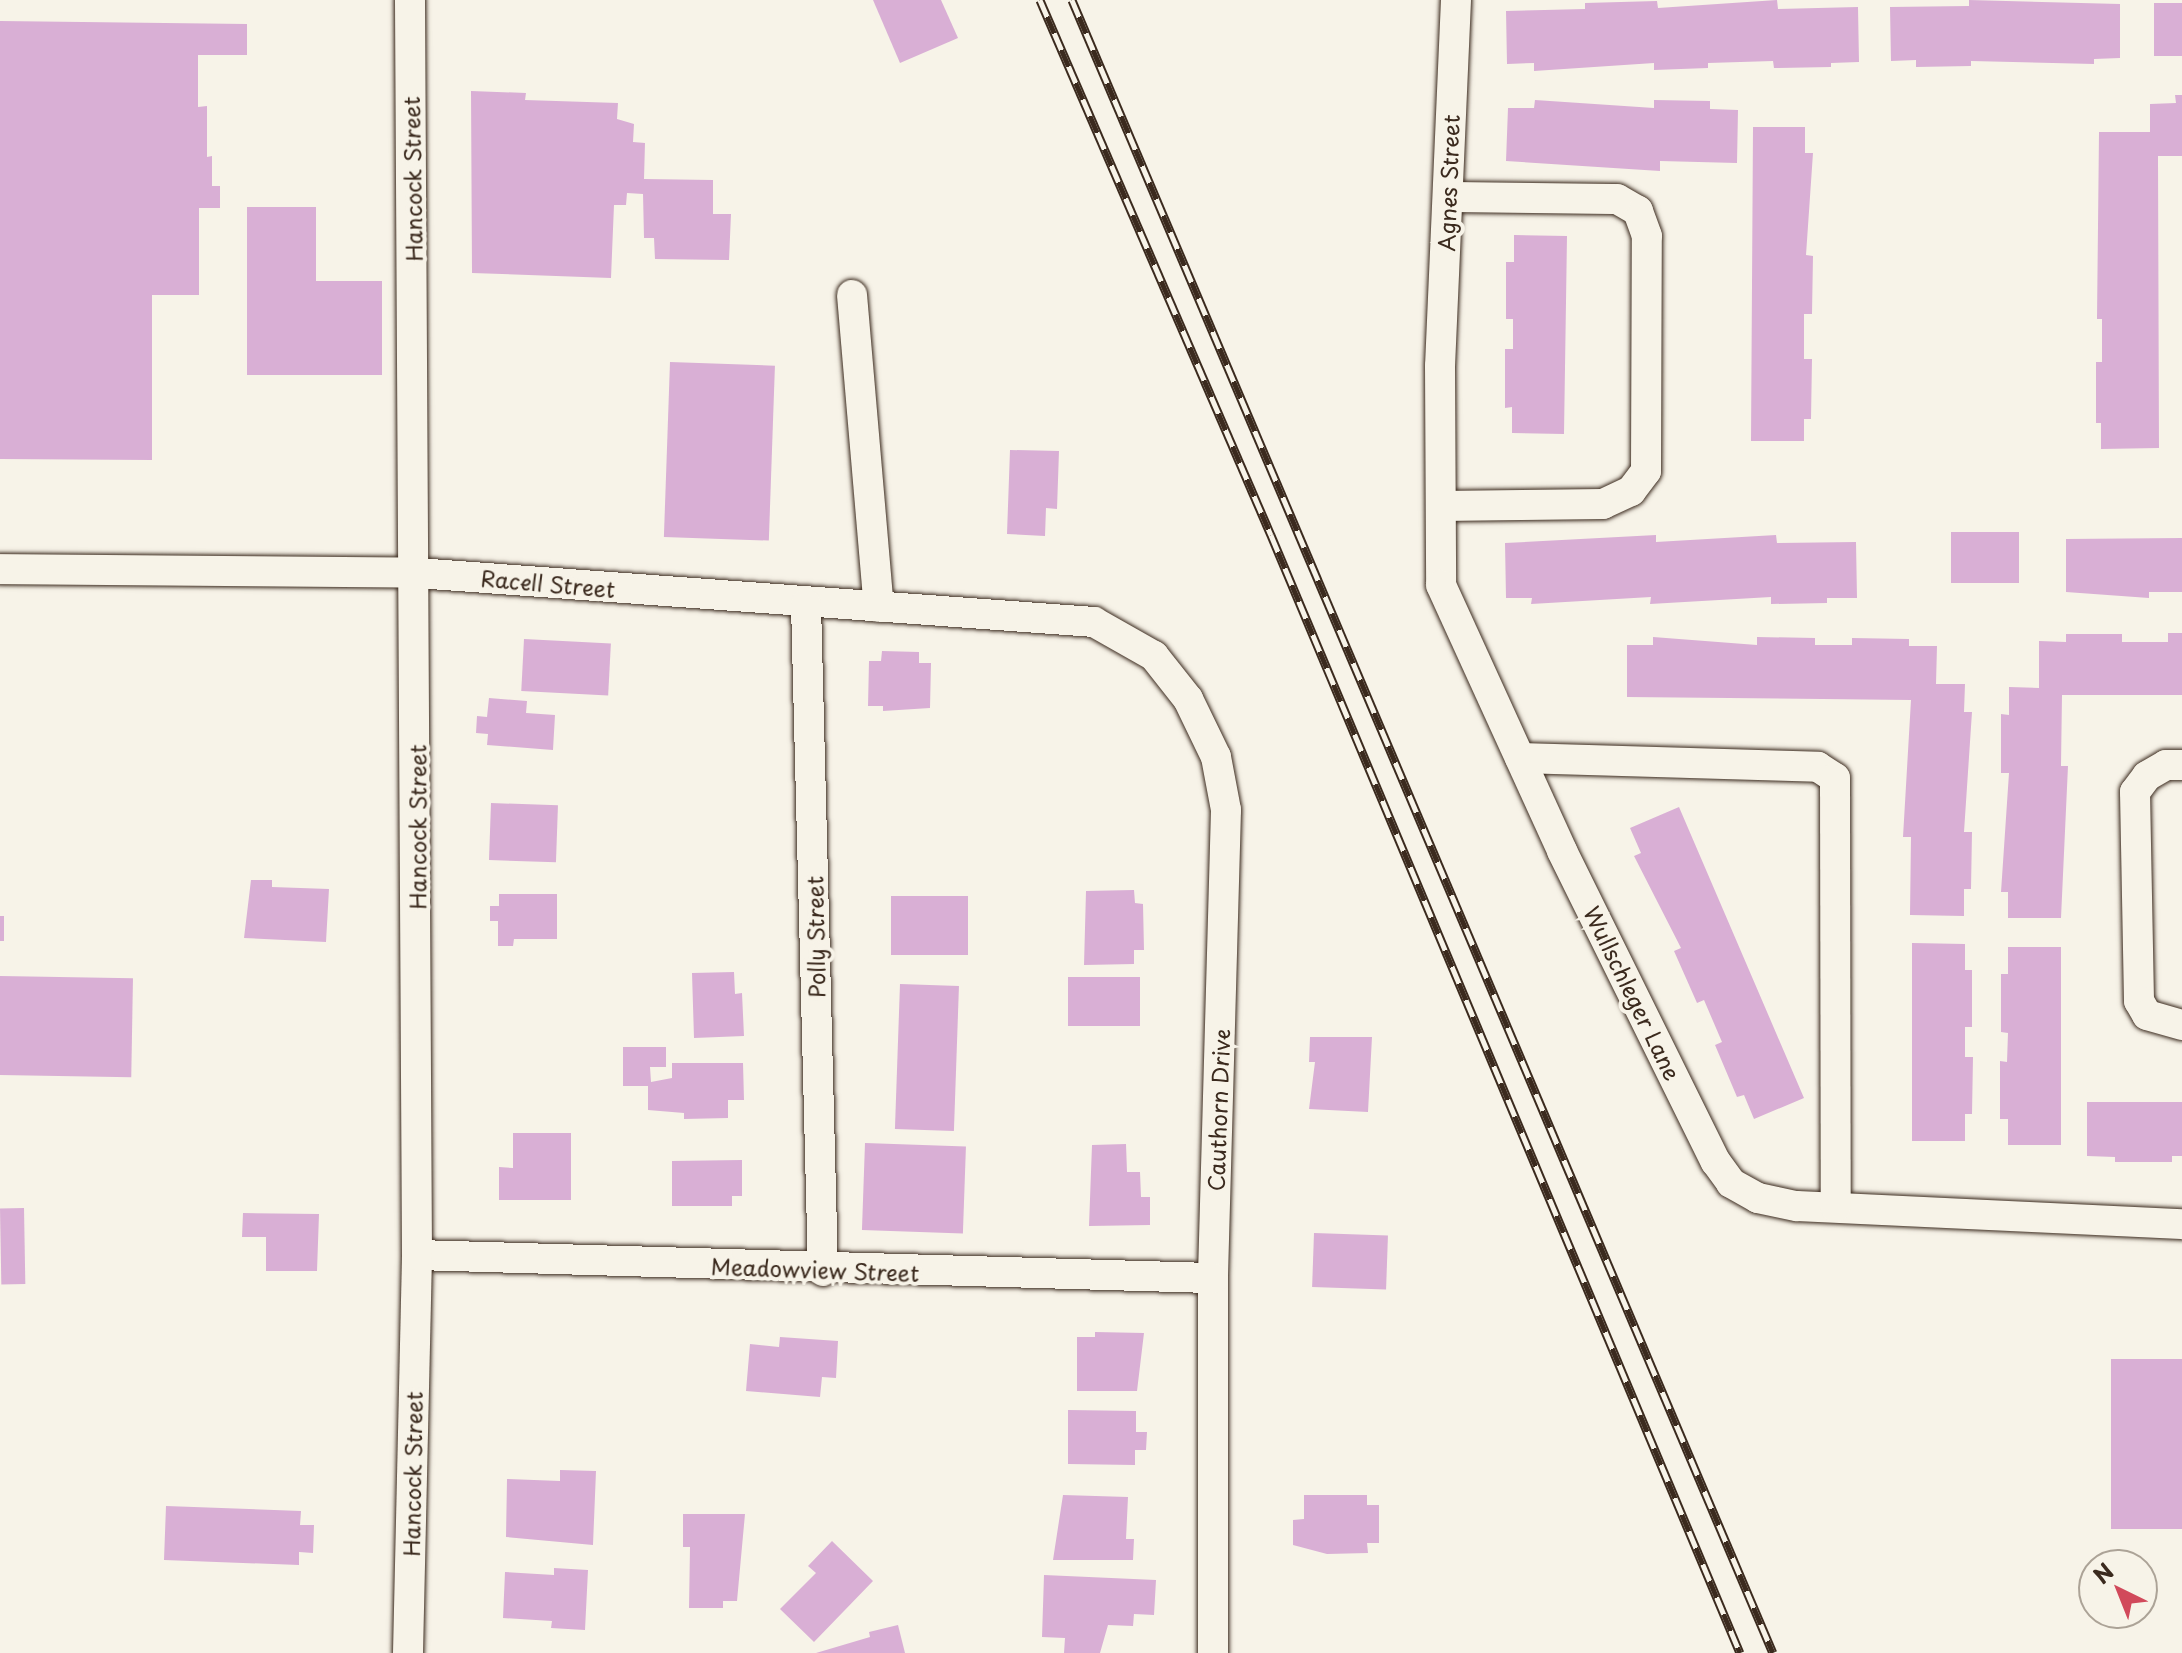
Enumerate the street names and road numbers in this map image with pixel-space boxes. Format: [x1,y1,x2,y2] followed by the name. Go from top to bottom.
[397,96,427,262] street label: Hancock Street
[1432,114,1464,252] street label: Agnes Street
[479,564,617,602] street label: Racell Street
[404,744,430,910] street label: Hancock Street
[801,875,829,999] street label: Polly Street
[1579,901,1687,1085] street label: Wullschleger Lane
[1202,1028,1234,1192] street label: Cauthorn Drive
[711,1252,919,1286] street label: Meadowview Street
[397,1391,427,1557] street label: Hancock Street

